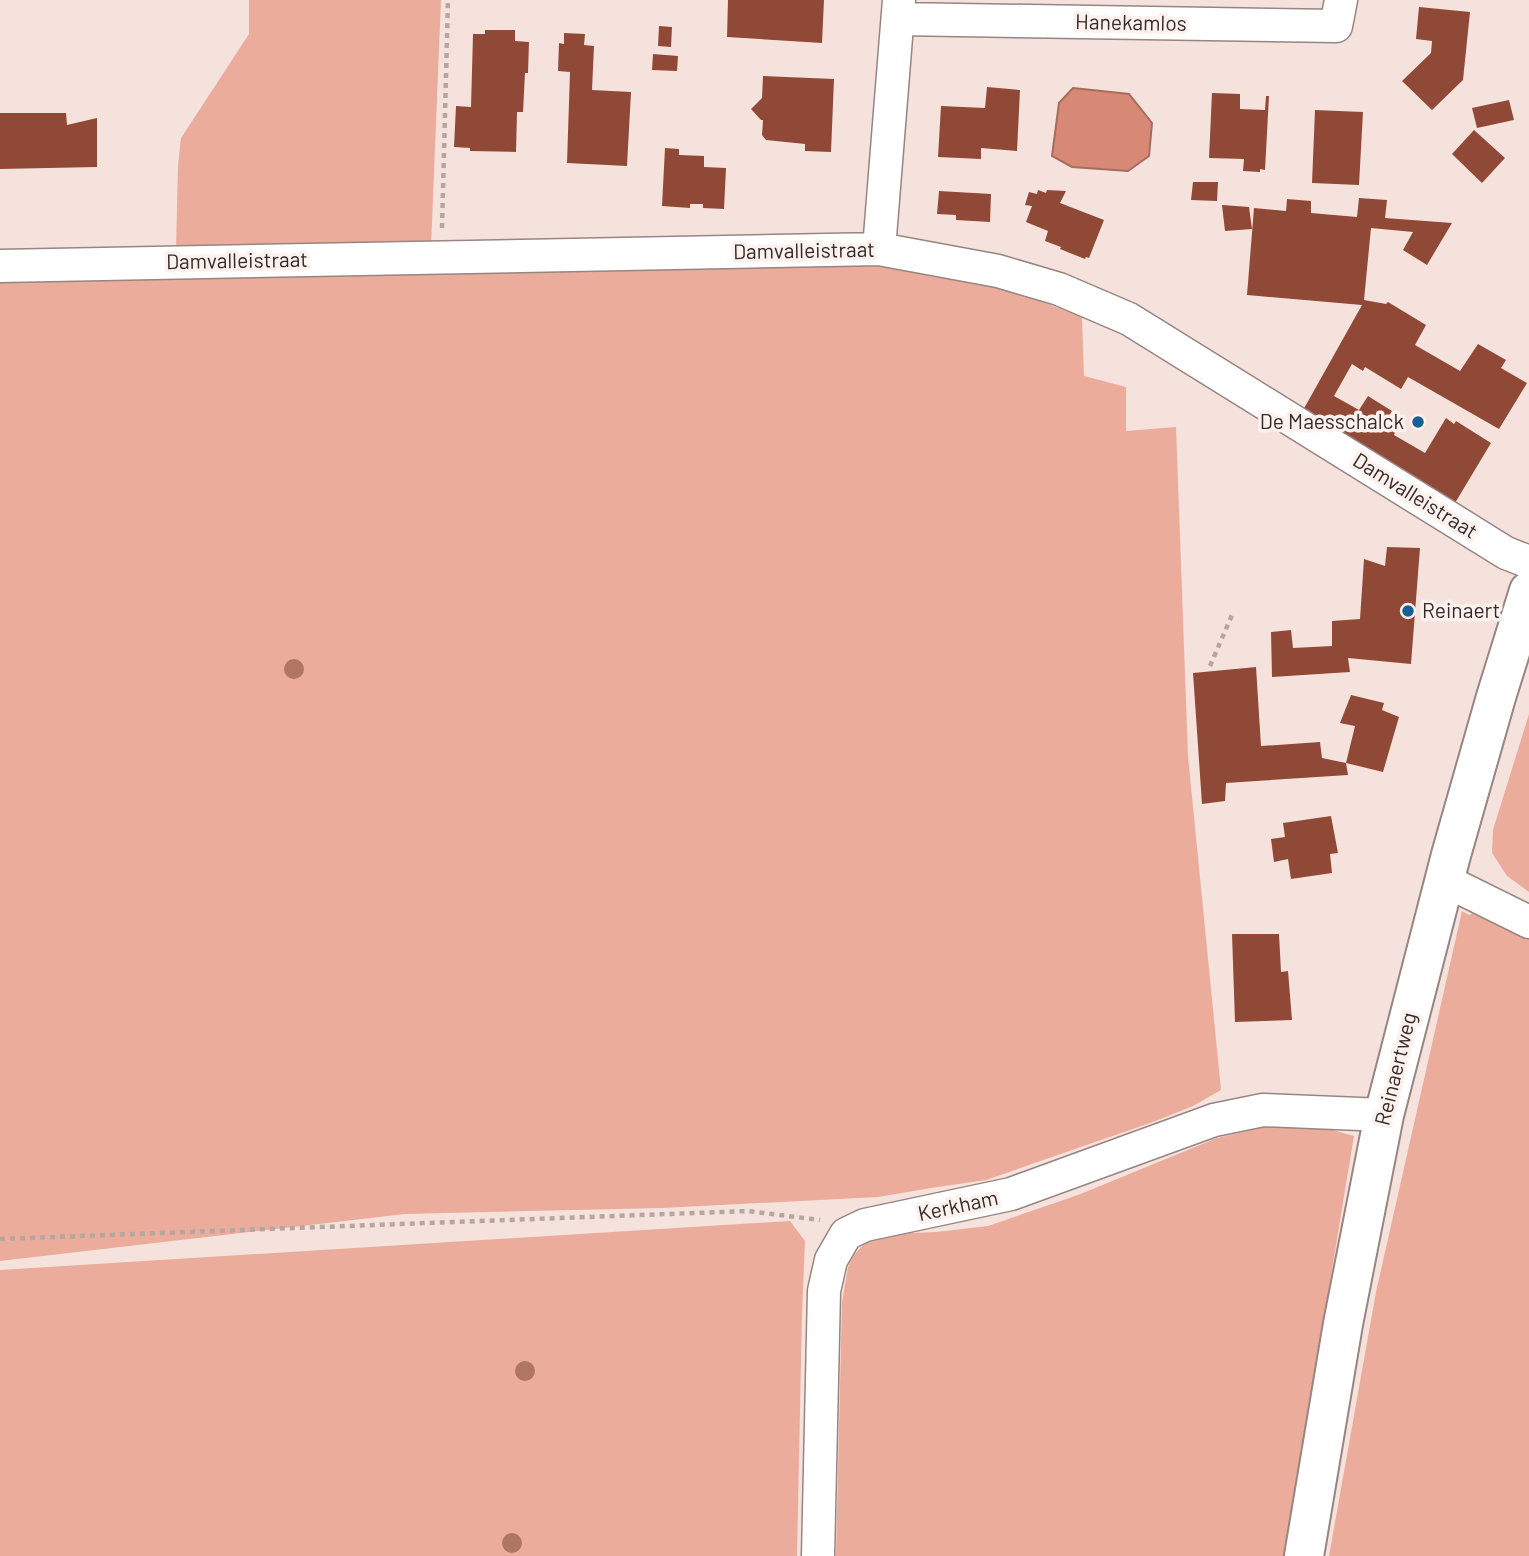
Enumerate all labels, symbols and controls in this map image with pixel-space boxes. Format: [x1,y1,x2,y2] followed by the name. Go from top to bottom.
[1075,8,1187,35] street label: Hanekamlos
[733,236,875,263] street label: Damvalleistraat
[166,246,308,273] street label: Damvalleistraat
[1260,408,1404,433] place label: De Maesschalck
[1410,414,1426,430] marker: De Maesschalck
[1349,447,1483,543] street label: Damvalleistraat
[1422,597,1500,622] place label: Reinaert
[1400,603,1416,619] marker: Reinaert
[1368,1010,1421,1128] street label: Reinaertweg
[915,1184,1000,1225] street label: Kerkham

